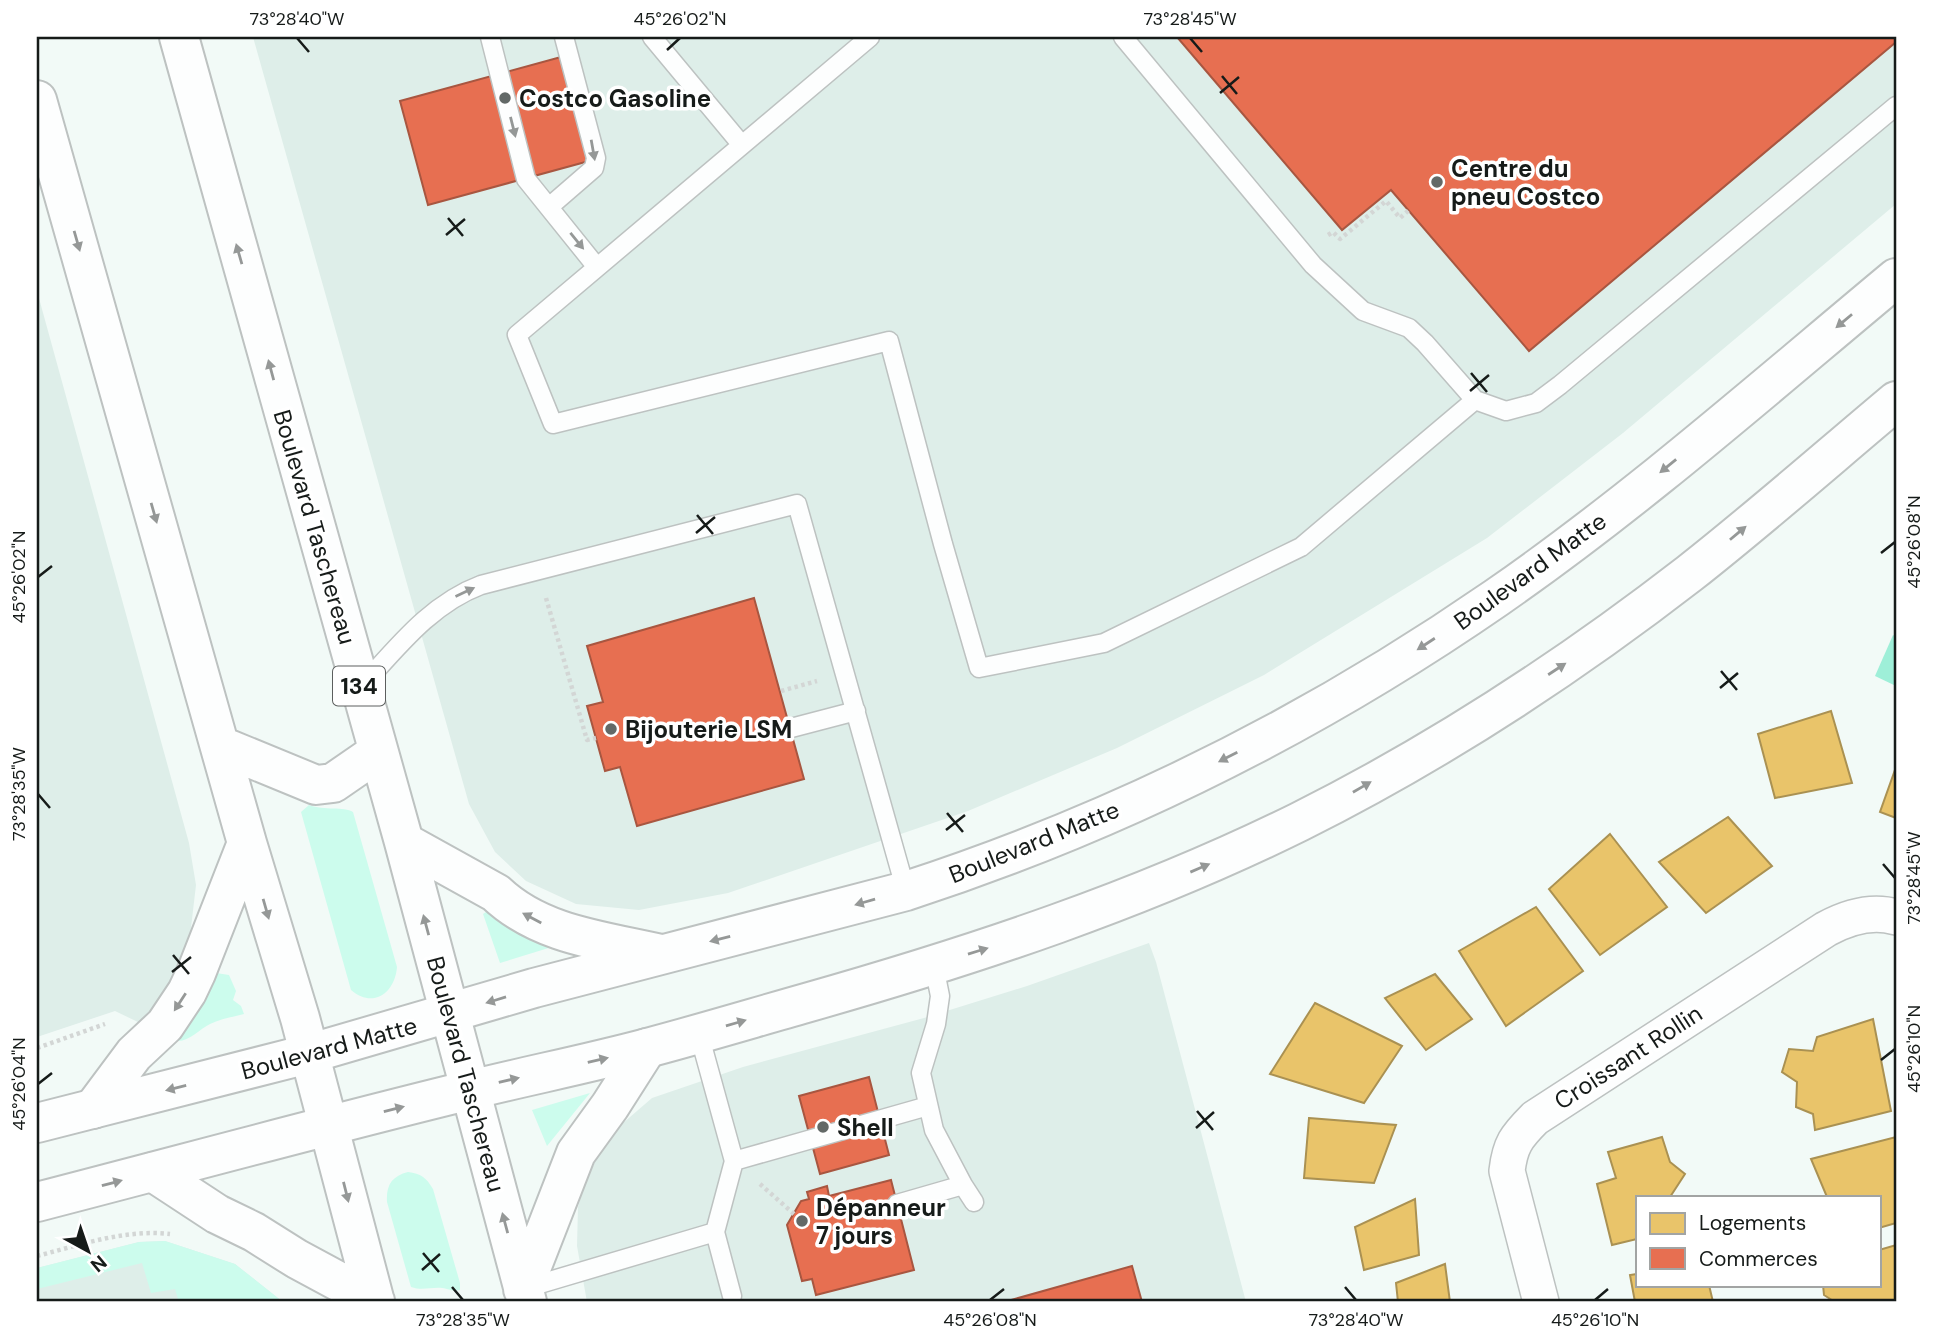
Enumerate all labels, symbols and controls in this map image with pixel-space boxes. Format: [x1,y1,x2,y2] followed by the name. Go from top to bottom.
[250,7,344,31] text: 73°28'40"W
[634,7,726,31] text: 45°26'02"N
[1143,7,1237,31] text: 73°28'45"W
[519,83,711,114] place label: Costco Gasoline
[497,90,513,106] marker: Costco Gasoline
[508,116,519,138] one-way arrow
[588,139,599,161] one-way arrow
[1451,153,1600,212] place label: Centre du pneu Costco
[1429,174,1445,190] marker: Centre du pneu Costco
[72,230,83,252] one-way arrow
[569,232,584,250] one-way arrow
[233,242,244,264] one-way arrow
[1835,314,1853,329] one-way arrow
[265,359,276,381] one-way arrow
[267,406,363,648] street label: Boulevard Taschereau
[1660,458,1677,473] one-way arrow
[1902,495,1926,589] text: 45°26'08"N
[150,503,160,524] one-way arrow
[1448,505,1612,637] street label: Boulevard Matte
[1729,525,1747,540] one-way arrow
[7,531,31,623] text: 45°26'02"N
[455,586,476,597] one-way arrow
[1416,638,1436,651] one-way arrow
[1547,663,1567,676] one-way arrow
[333,666,385,706] road number: 134
[625,714,792,745] place label: Bijouterie LSM
[603,721,619,737] marker: Bijouterie LSM
[7,747,31,841] text: 73°28'35"W
[1218,751,1238,763] one-way arrow
[1353,781,1372,793] one-way arrow
[944,794,1124,890] street label: Boulevard Matte
[1902,831,1926,925] text: 73°28'45"W
[1190,862,1210,874] one-way arrow
[854,897,875,907] one-way arrow
[262,898,272,919] one-way arrow
[522,912,542,924] one-way arrow
[420,913,431,935] one-way arrow
[709,934,731,945] one-way arrow
[968,946,989,956] one-way arrow
[420,953,512,1195] street label: Boulevard Taschereau
[174,992,187,1012] one-way arrow
[485,995,506,1006] one-way arrow
[1548,998,1708,1116] street label: Croissant Rollin
[1902,1005,1926,1093] text: 45°26'10"N
[238,1010,420,1086] street label: Boulevard Matte
[725,1017,747,1028] one-way arrow
[7,1037,31,1131] text: 45°26'04"N
[588,1054,610,1065] one-way arrow
[499,1075,521,1086] one-way arrow
[165,1083,187,1094] one-way arrow
[383,1103,405,1114] one-way arrow
[837,1112,894,1143] place label: Shell
[815,1119,831,1135] marker: Shell
[101,1177,123,1188] one-way arrow
[341,1181,352,1203] one-way arrow
[816,1192,946,1251] place label: Dépanneur 7 jours
[1636,1196,1881,1286] legend
[1699,1209,1806,1237] text: Logements
[499,1212,510,1234] one-way arrow
[794,1213,810,1229] marker: Dépanneur 7 jours
[52,1216,122,1286] north arrow
[1699,1245,1818,1273] text: Commerces
[85,1250,112,1278] text: N
[416,1308,510,1332] text: 73°28'35"W
[943,1308,1037,1332] text: 45°26'08"N
[1309,1308,1403,1332] text: 73°28'40"W
[1551,1308,1639,1332] text: 45°26'10"N

